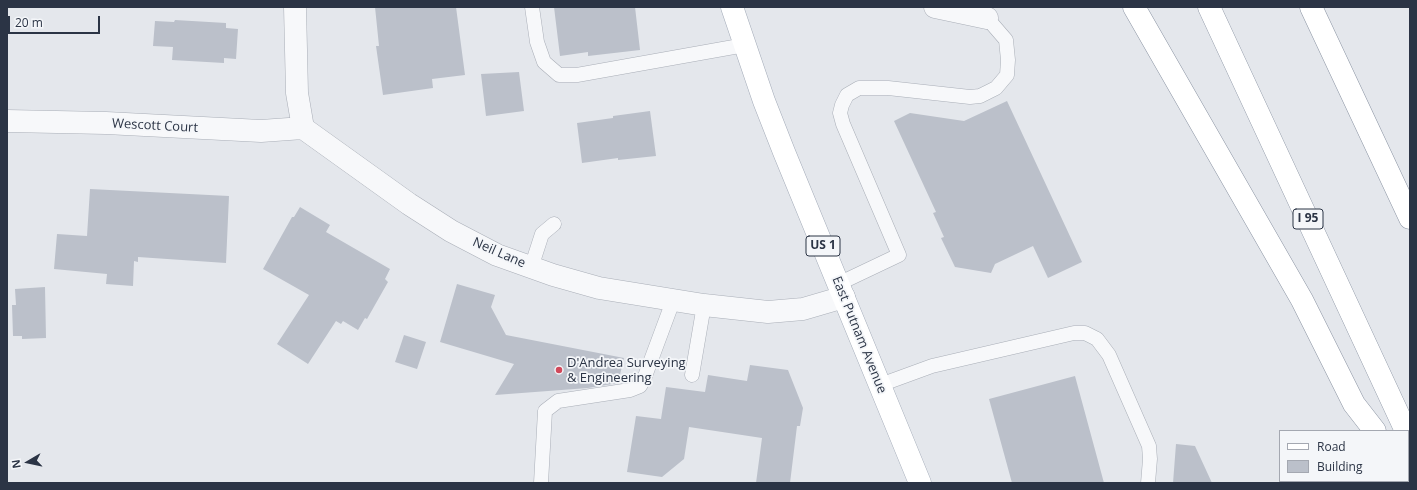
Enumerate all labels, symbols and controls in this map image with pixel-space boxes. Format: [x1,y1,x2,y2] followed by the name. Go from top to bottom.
[10,8,102,34] scale bar
[15,14,43,31] text: 20 m
[112,116,198,136] street label: Wescott Court
[1293,209,1323,229] road number: I 95
[470,234,528,272] street label: Neil Lane
[806,236,840,256] road number: US 1
[828,274,890,396] street label: East Putnam Avenue
[567,355,686,386] place label: D'Andrea Surveying & Engineering
[554,365,564,375] marker: D'Andrea Surveying & Engineering
[1279,430,1409,482] legend
[1317,438,1346,455] text: Road
[8,442,48,482] north arrow
[8,458,24,470] text: N
[1317,458,1362,475] text: Building

